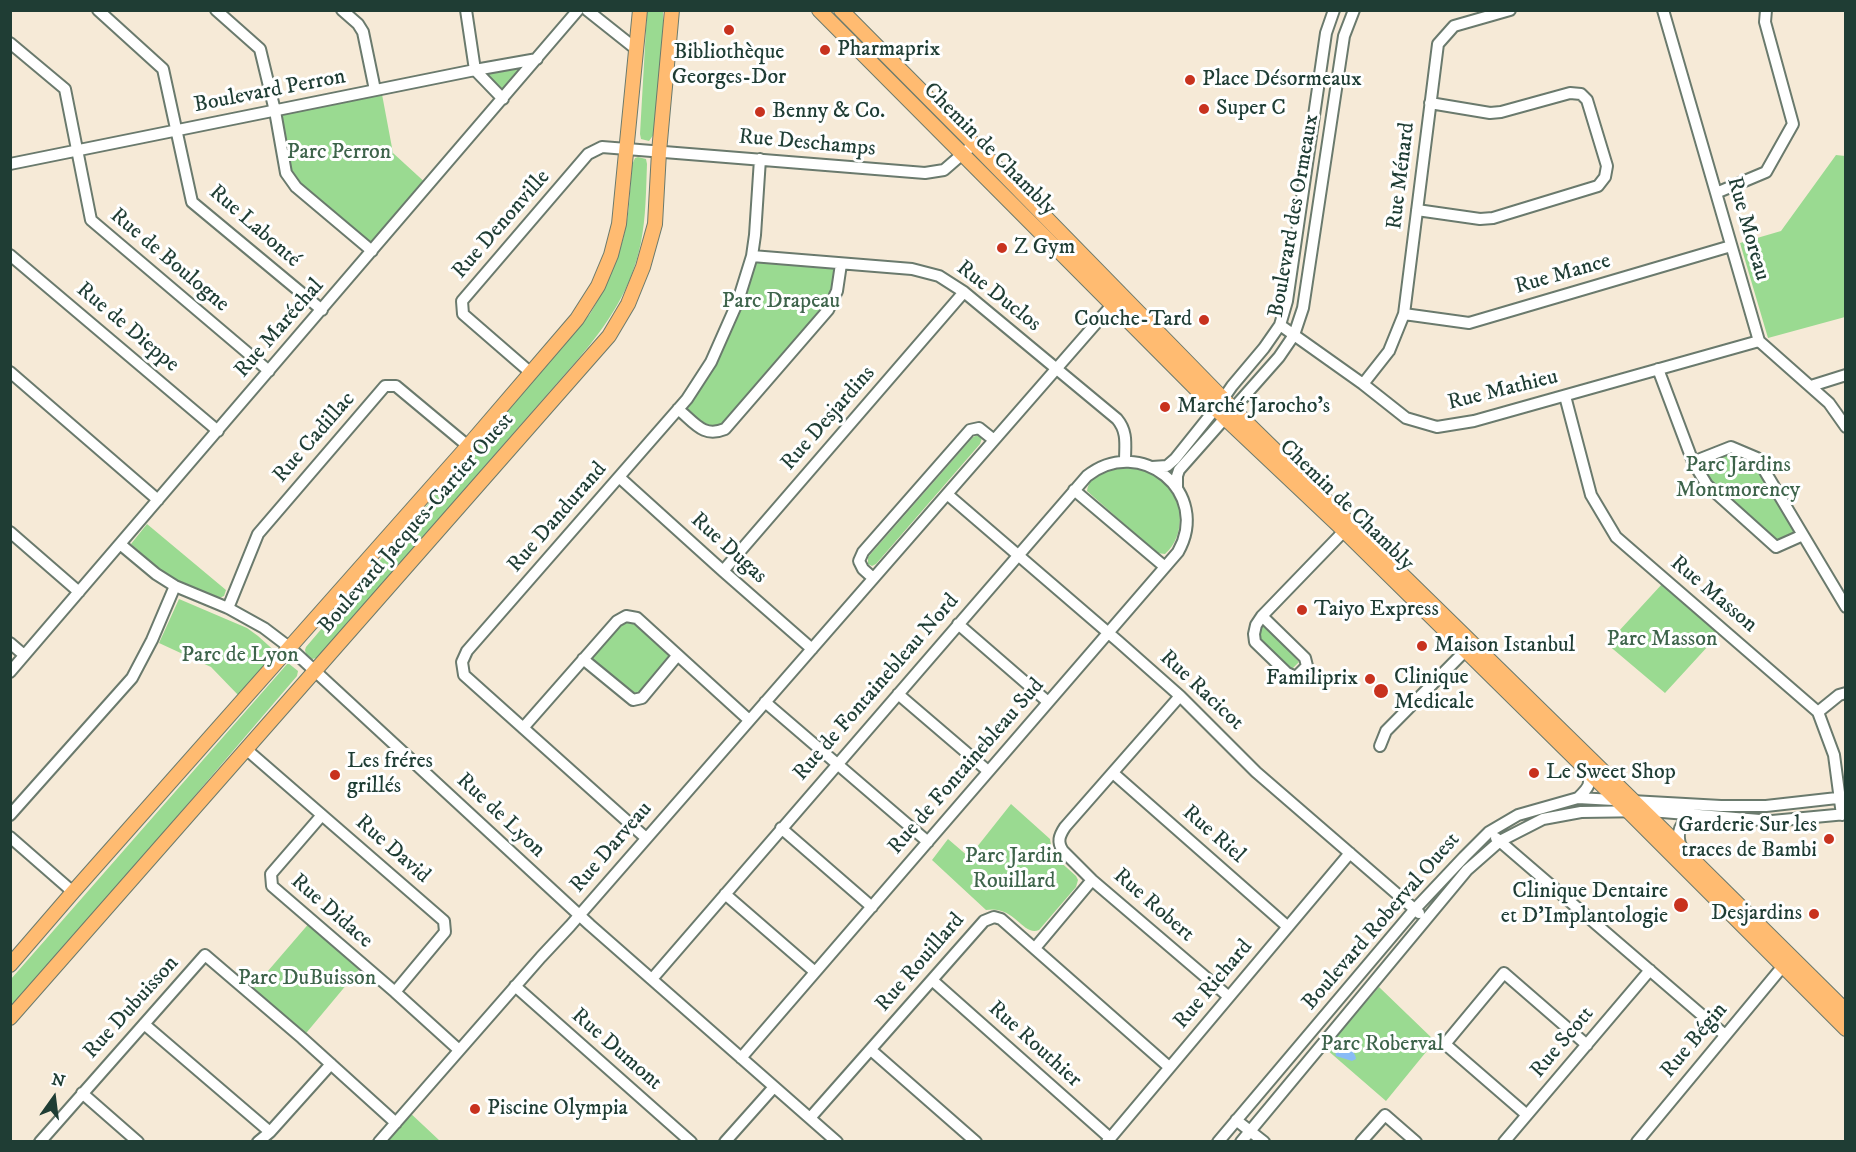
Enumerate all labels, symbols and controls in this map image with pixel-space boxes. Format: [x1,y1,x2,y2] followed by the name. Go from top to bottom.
[722,23,736,37] marker: Bibliothèque Georges-Dor
[837,37,940,63] place label: Pharmaprix
[672,40,786,92] place label: Bibliothèque Georges-Dor
[818,43,832,57] marker: Pharmaprix
[192,64,348,120] street label: Boulevard Perron
[1202,67,1362,93] place label: Place Désormeaux
[1183,73,1197,87] marker: Place Désormeaux
[917,78,1061,222] street label: Chemin de Chambly
[1216,96,1286,122] place label: Super C
[772,99,885,125] place label: Benny & Co.
[1197,102,1211,116] marker: Super C
[753,105,767,119] marker: Benny & Co.
[1264,112,1326,320] street label: Boulevard des Ormeaux
[1382,121,1422,231] street label: Rue Ménard
[738,125,876,163] street label: Rue Deschamps
[287,140,391,166] park label: Parc Perron
[448,165,556,285] street label: Rue Denonville
[1720,174,1774,284] street label: Rue Moreau
[203,180,305,274] street label: Rue Labonté
[104,203,234,319] street label: Rue de Boulogne
[1014,235,1075,261] place label: Z Gym
[995,241,1009,255] marker: Z Gym
[1512,249,1614,301] street label: Rue Mance
[950,256,1046,338] street label: Rue Duclos
[230,274,330,384] street label: Rue Maréchal
[70,277,184,379] street label: Rue de Dieppe
[722,289,840,315] park label: Parc Drapeau
[1074,307,1192,333] place label: Couche-Tard
[1197,313,1211,327] marker: Couche-Tard
[776,361,882,477] street label: Rue Desjardins
[1445,365,1561,417] street label: Rue Mathieu
[268,387,362,489] street label: Rue Cadillac
[1177,394,1330,420] place label: Marché Jarocho's
[1158,400,1172,414] marker: Marché Jarocho's
[314,408,520,640] street label: Boulevard Jacques-Cartier Ouest
[1273,435,1419,577] street label: Chemin de Chambly
[1676,453,1800,505] park label: Parc Jardins Montmorency
[503,457,613,579] street label: Rue Dandurand
[684,508,772,590] street label: Rue Dugas
[1664,551,1762,639] street label: Rue Masson
[789,589,965,787] street label: Rue de Fontainebleau Nord
[1314,597,1439,623] place label: Taiyo Express
[1295,603,1309,617] marker: Taiyo Express
[1607,627,1717,653] park label: Parc Masson
[1434,633,1575,659] place label: Maison Istanbul
[1415,639,1429,653] marker: Maison Istanbul
[181,643,299,669] park label: Parc de Lyon
[1153,645,1249,737] street label: Rue Racicot
[1394,665,1474,716] place label: Clinique Medicale
[1266,666,1358,692] place label: Familiprix
[1363,672,1377,686] marker: Familiprix
[883,673,1051,861] street label: Rue de Fontainebleau Sud
[1372,682,1390,700] marker: Clinique Medicale
[347,749,433,800] place label: Les fréres grillés
[1546,760,1676,786] place label: Le Sweet Shop
[1527,766,1541,780] marker: Le Sweet Shop
[328,768,342,782] marker: Les fréres grillés
[450,768,550,864] street label: Rue de Lyon
[565,797,659,899] street label: Rue Darveau
[1176,800,1250,870] street label: Rue Riel
[349,810,435,890] street label: Rue David
[1678,813,1817,864] place label: Garderie Sur les traces de Bambi
[1298,828,1466,1016] street label: Boulevard Roberval Ouest
[1822,832,1836,846] marker: Garderie Sur les traces de Bambi
[965,844,1063,896] park label: Parc Jardin Rouillard
[1107,864,1199,948] street label: Rue Robert
[285,869,377,955] street label: Rue Didace
[1501,879,1668,930] place label: Clinique Dentaire et D'Implantologie
[1672,896,1690,914] marker: Clinique Dentaire et D'Implantologie
[1711,901,1802,927] place label: Desjardins
[1807,907,1821,921] marker: Desjardins
[871,908,971,1018] street label: Rue Rouillard
[1169,935,1259,1035] street label: Rue Richard
[79,951,185,1065] street label: Rue Dubuisson
[238,966,376,992] park label: Parc DuBuisson
[982,996,1086,1094] street label: Rue Routhier
[1656,998,1734,1084] street label: Rue Bégin
[1526,1002,1600,1084] street label: Rue Scott
[565,1003,667,1097] street label: Rue Dumont
[1320,1032,1444,1058] park label: Parc Roberval
[24,1068,84,1128] north arrow
[50,1069,67,1092] text: N
[487,1096,628,1122] place label: Piscine Olympia
[468,1102,482,1116] marker: Piscine Olympia

